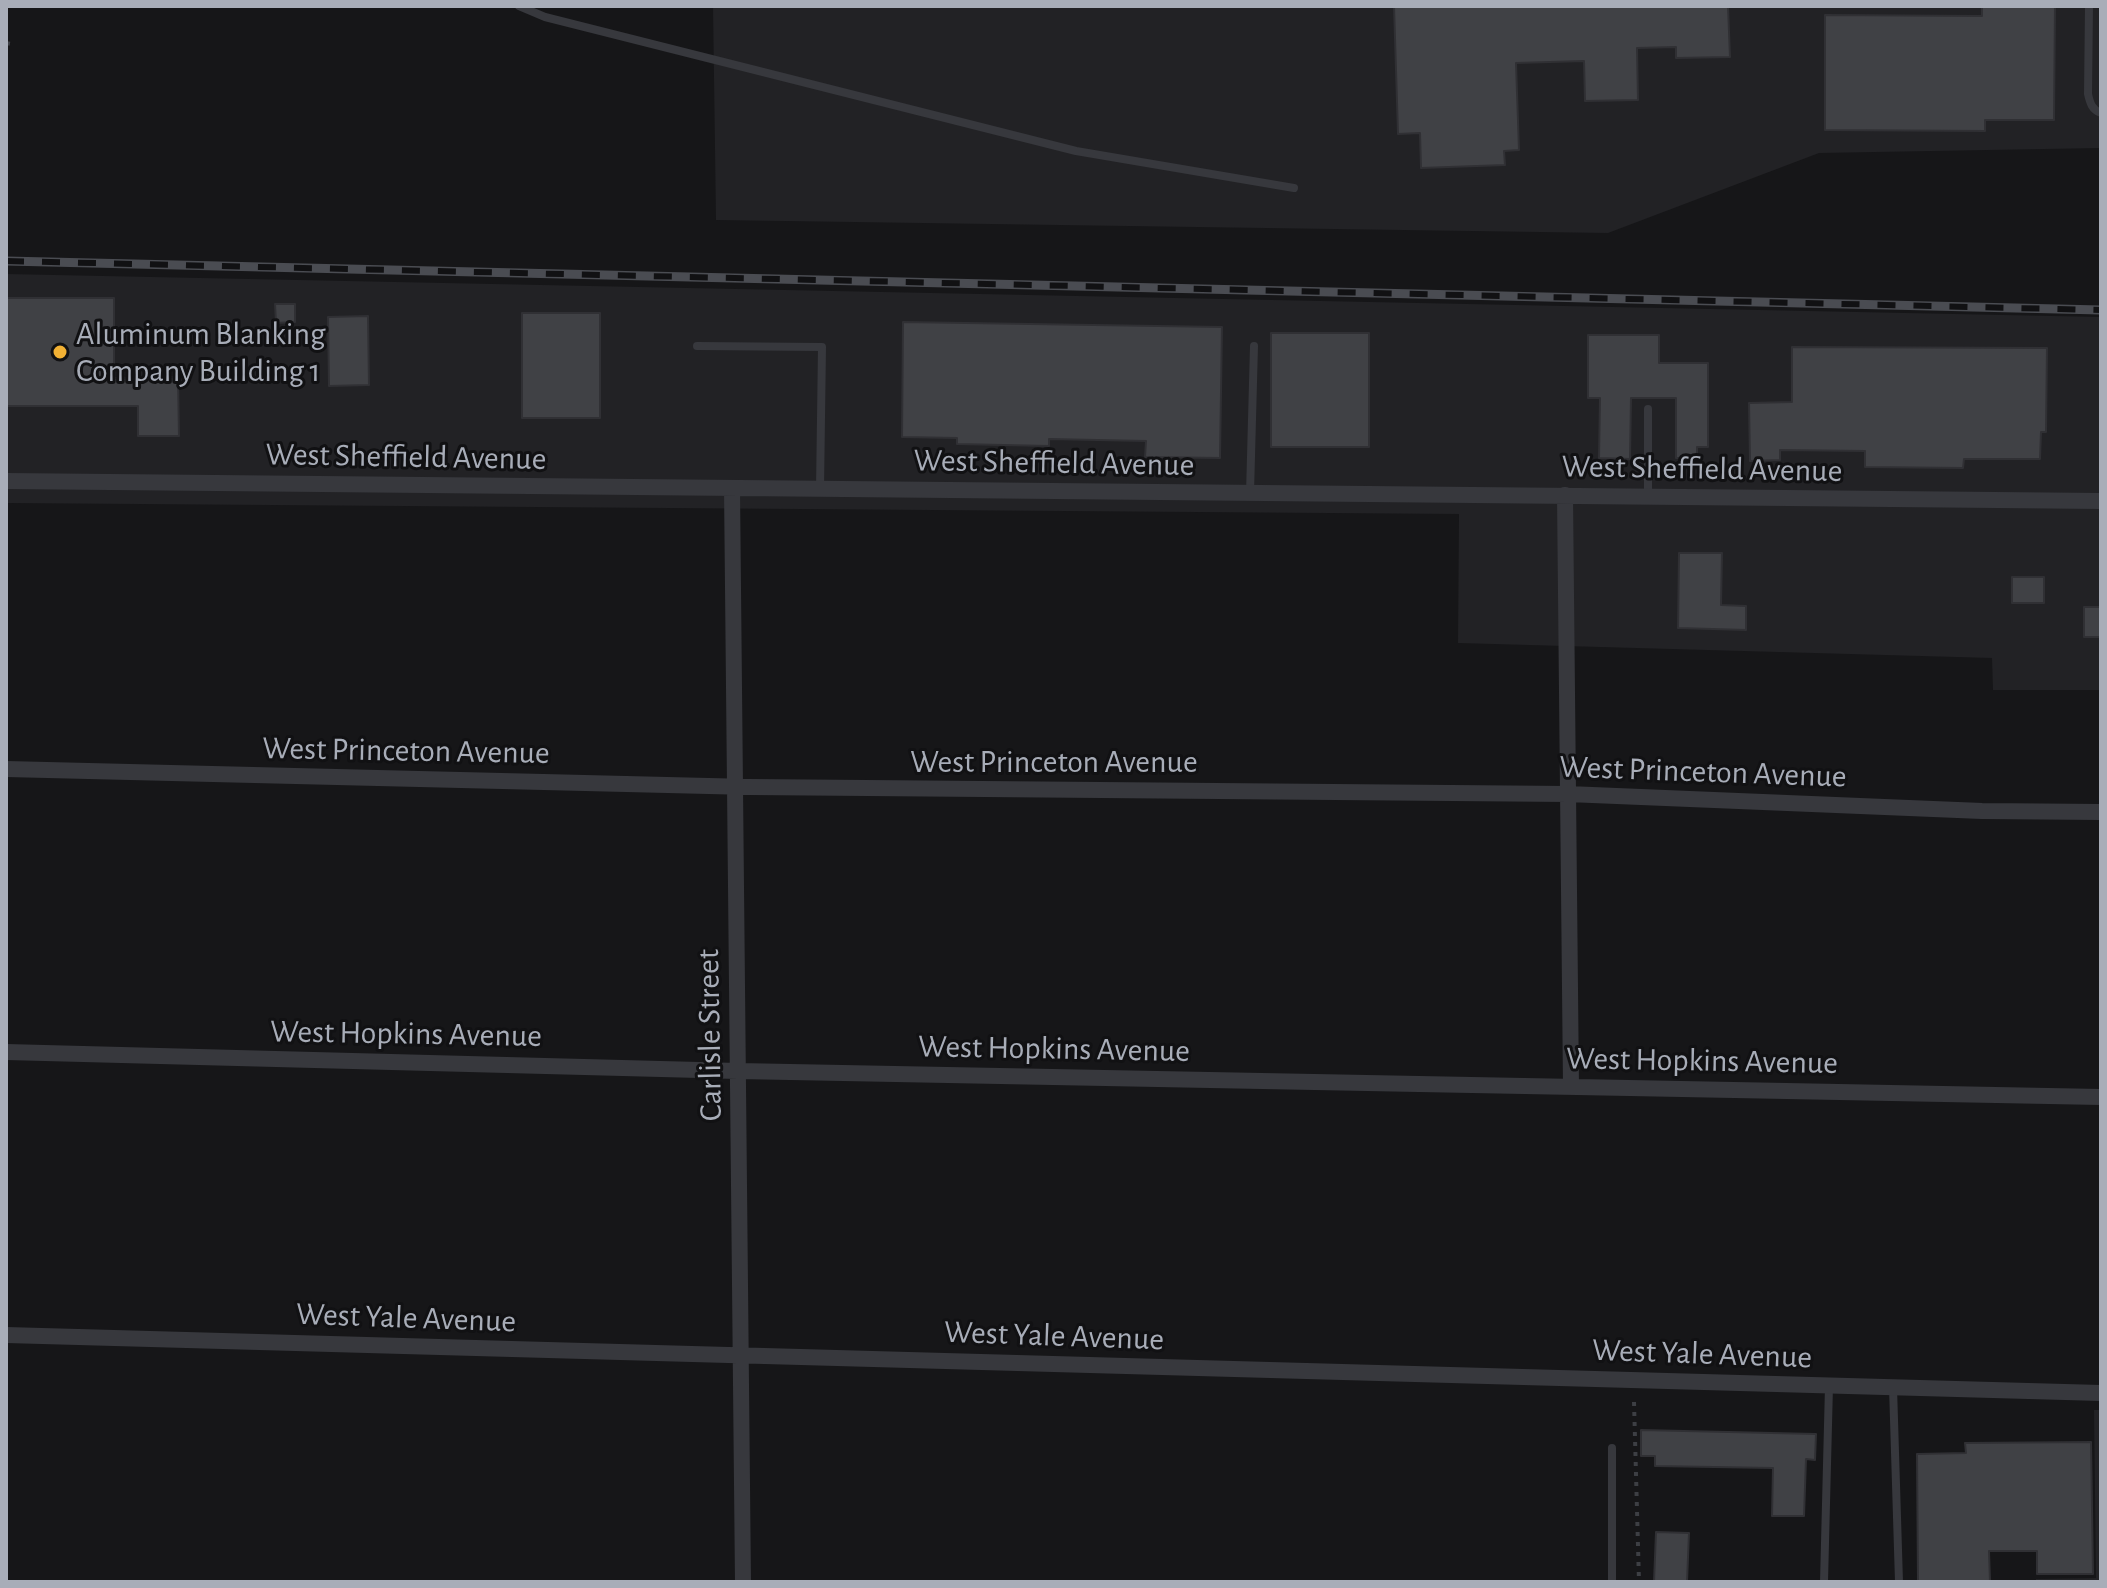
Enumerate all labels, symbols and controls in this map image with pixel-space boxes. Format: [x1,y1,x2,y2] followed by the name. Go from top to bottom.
[76,315,326,390] place label: Aluminum Blanking Company Building 1
[51,343,69,361] marker: Aluminum Blanking Company Building 1
[265,435,547,479] street label: West Sheffield Avenue
[913,441,1195,485] street label: West Sheffield Avenue
[1561,447,1843,491] street label: West Sheffield Avenue
[262,729,550,773] street label: West Princeton Avenue
[910,743,1198,781] street label: West Princeton Avenue
[1559,748,1847,796] street label: West Princeton Avenue
[689,949,731,1121] street label: Carlisle Street
[270,1012,542,1056] street label: West Hopkins Avenue
[918,1027,1190,1071] street label: West Hopkins Avenue
[1566,1039,1838,1083] street label: West Hopkins Avenue
[295,1295,517,1341] street label: West Yale Avenue
[943,1313,1165,1359] street label: West Yale Avenue
[1591,1331,1813,1377] street label: West Yale Avenue

